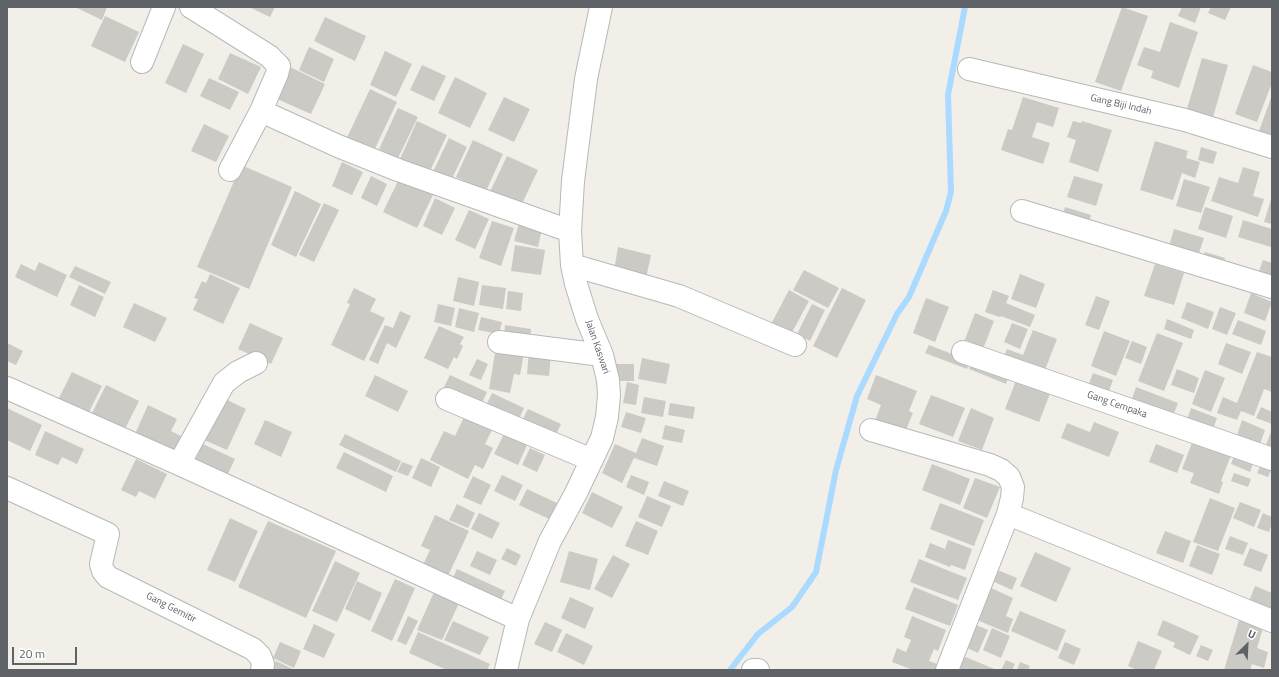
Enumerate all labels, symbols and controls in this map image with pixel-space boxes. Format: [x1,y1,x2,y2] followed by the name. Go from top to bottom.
[1089,92,1153,118] street label: Gang Biji Indah
[582,318,612,376] street label: Jalan Kaswari
[1085,389,1149,421] street label: Gang Cempaka
[144,590,198,626] street label: Gang Gemitir
[1227,625,1267,665] north arrow
[1245,625,1258,643] text: U
[14,639,79,665] scale bar
[19,644,45,663] text: 20 m

